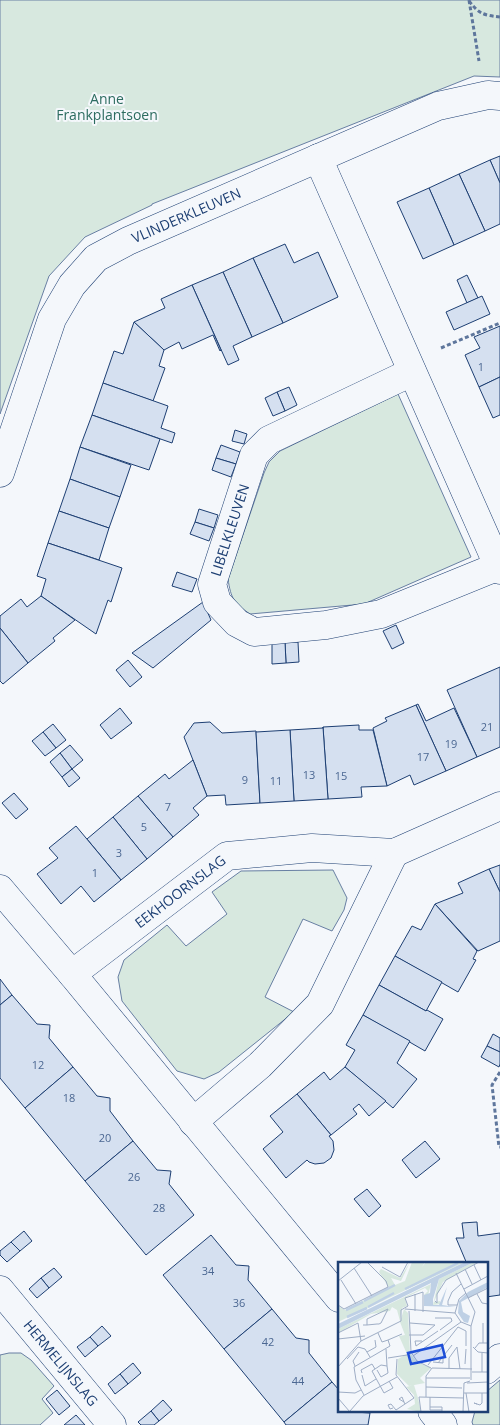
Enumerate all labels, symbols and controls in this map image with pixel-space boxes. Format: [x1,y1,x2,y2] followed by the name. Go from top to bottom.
[56,89,158,124] park label: Anne Frankplantsoen
[129,183,244,247] street label: VLINDERKLEUVEN
[478,359,484,374] house number: 1
[206,481,253,578] street label: LIBELKLEUVEN
[481,719,493,734] house number: 21
[445,736,457,751] house number: 19
[417,749,429,764] house number: 17
[303,767,315,782] house number: 13
[335,768,347,783] house number: 15
[242,772,248,787] house number: 9
[270,773,282,788] house number: 11
[165,799,171,814] house number: 7
[141,819,147,834] house number: 5
[116,845,122,860] house number: 3
[131,851,229,932] street label: EEKHOORNSLAG
[92,865,98,880] house number: 1
[32,1057,44,1072] house number: 12
[63,1090,75,1105] house number: 18
[99,1130,111,1145] house number: 20
[128,1169,140,1184] house number: 26
[153,1200,165,1215] house number: 28
[338,1262,488,1412] inset map
[202,1263,215,1278] house number: 34
[233,1295,245,1310] house number: 36
[20,1316,102,1410] street label: HERMELIJNSLAG
[262,1334,274,1349] house number: 42
[292,1373,305,1388] house number: 44

